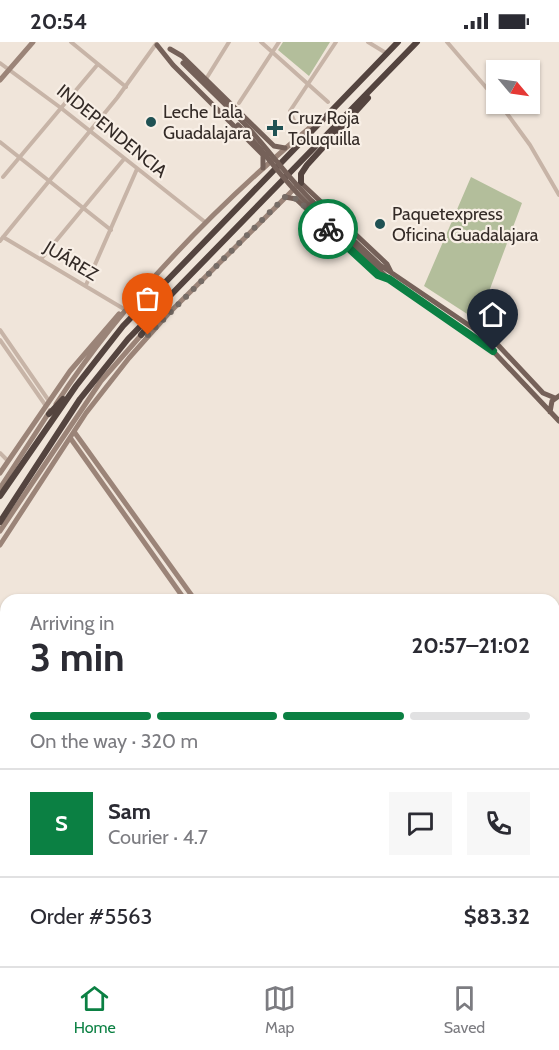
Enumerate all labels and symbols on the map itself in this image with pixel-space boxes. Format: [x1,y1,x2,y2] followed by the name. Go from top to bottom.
[486,60,540,114] north arrow
[52,80,172,182] street label: INDEPENDENCIA
[163,101,252,144] place label: Leche Lala Guadalajara
[288,107,361,150] place label: Cruz Roja Toluquilla
[144,115,158,129] marker: Leche Lala Guadalajara
[266,119,284,137] marker: Cruz Roja Toluquilla
[298,199,358,259] courier
[392,203,539,246] place label: Paquetexpress Oficina Guadalajara
[373,217,387,231] marker: Paquetexpress Oficina Guadalajara
[39,236,102,286] street label: JUÁREZ
[122,273,173,335] pin
[467,289,518,351] pin

